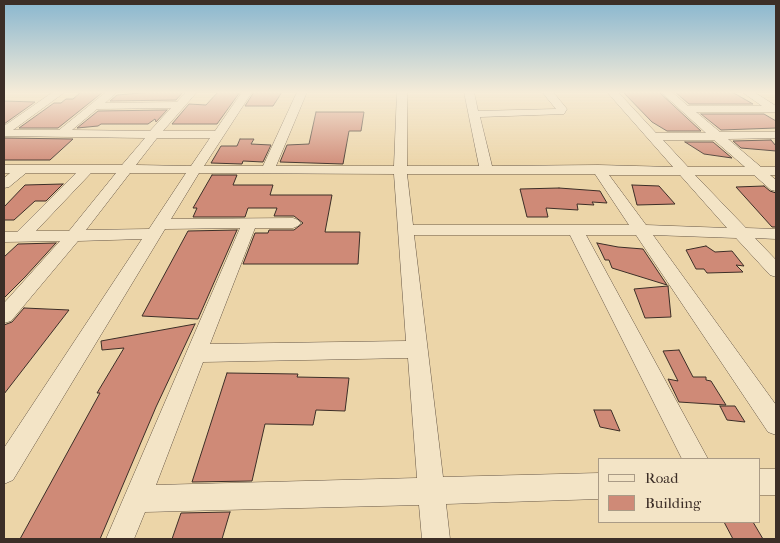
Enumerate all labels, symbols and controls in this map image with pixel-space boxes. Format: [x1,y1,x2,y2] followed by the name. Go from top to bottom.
[598,458,760,523] legend
[645,469,678,487] text: Road
[645,494,701,512] text: Building

